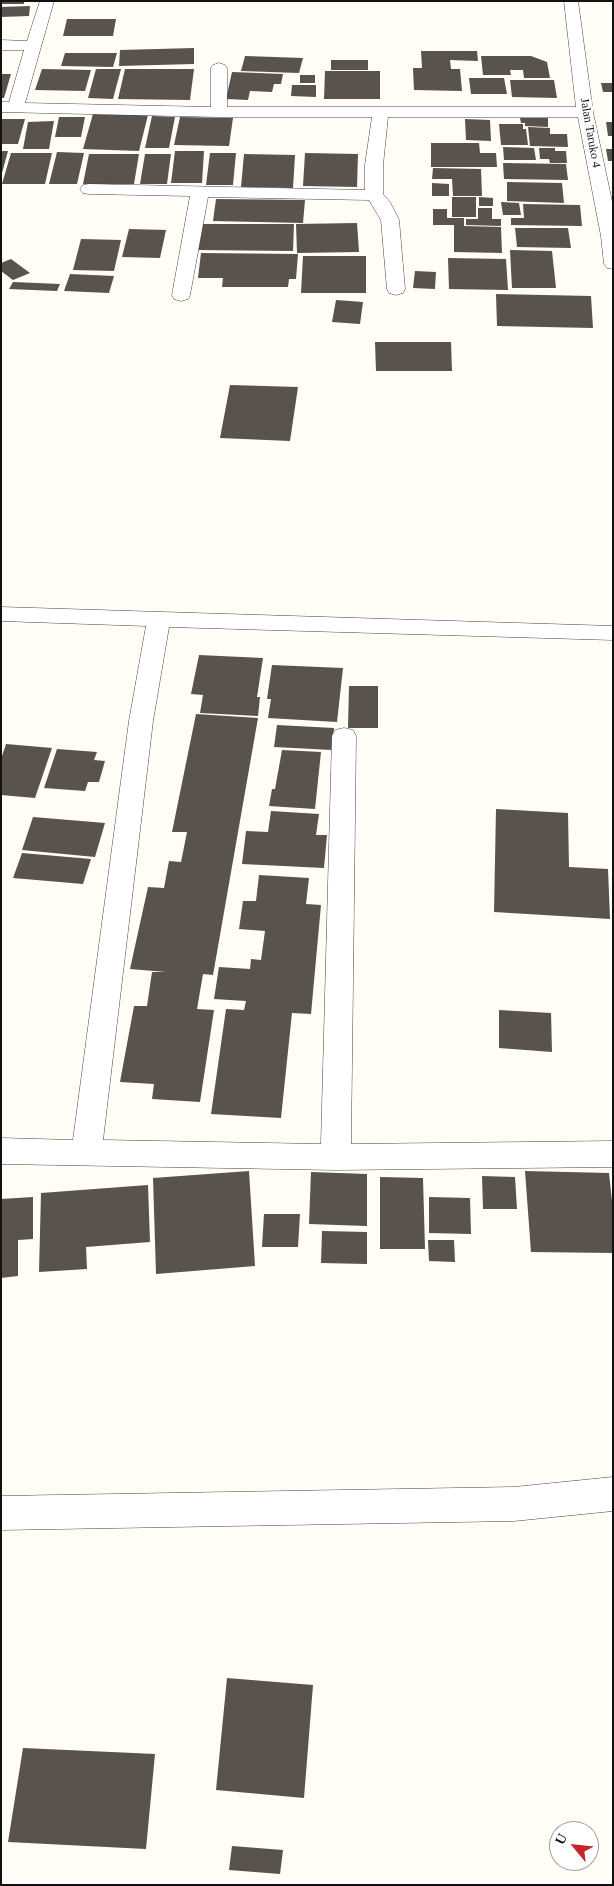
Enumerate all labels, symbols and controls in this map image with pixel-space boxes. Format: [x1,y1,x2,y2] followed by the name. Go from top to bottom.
[577,97,603,169] street label: Jalan Taruko 4
[549,1821,599,1871] north arrow
[552,1831,570,1847] text: U

